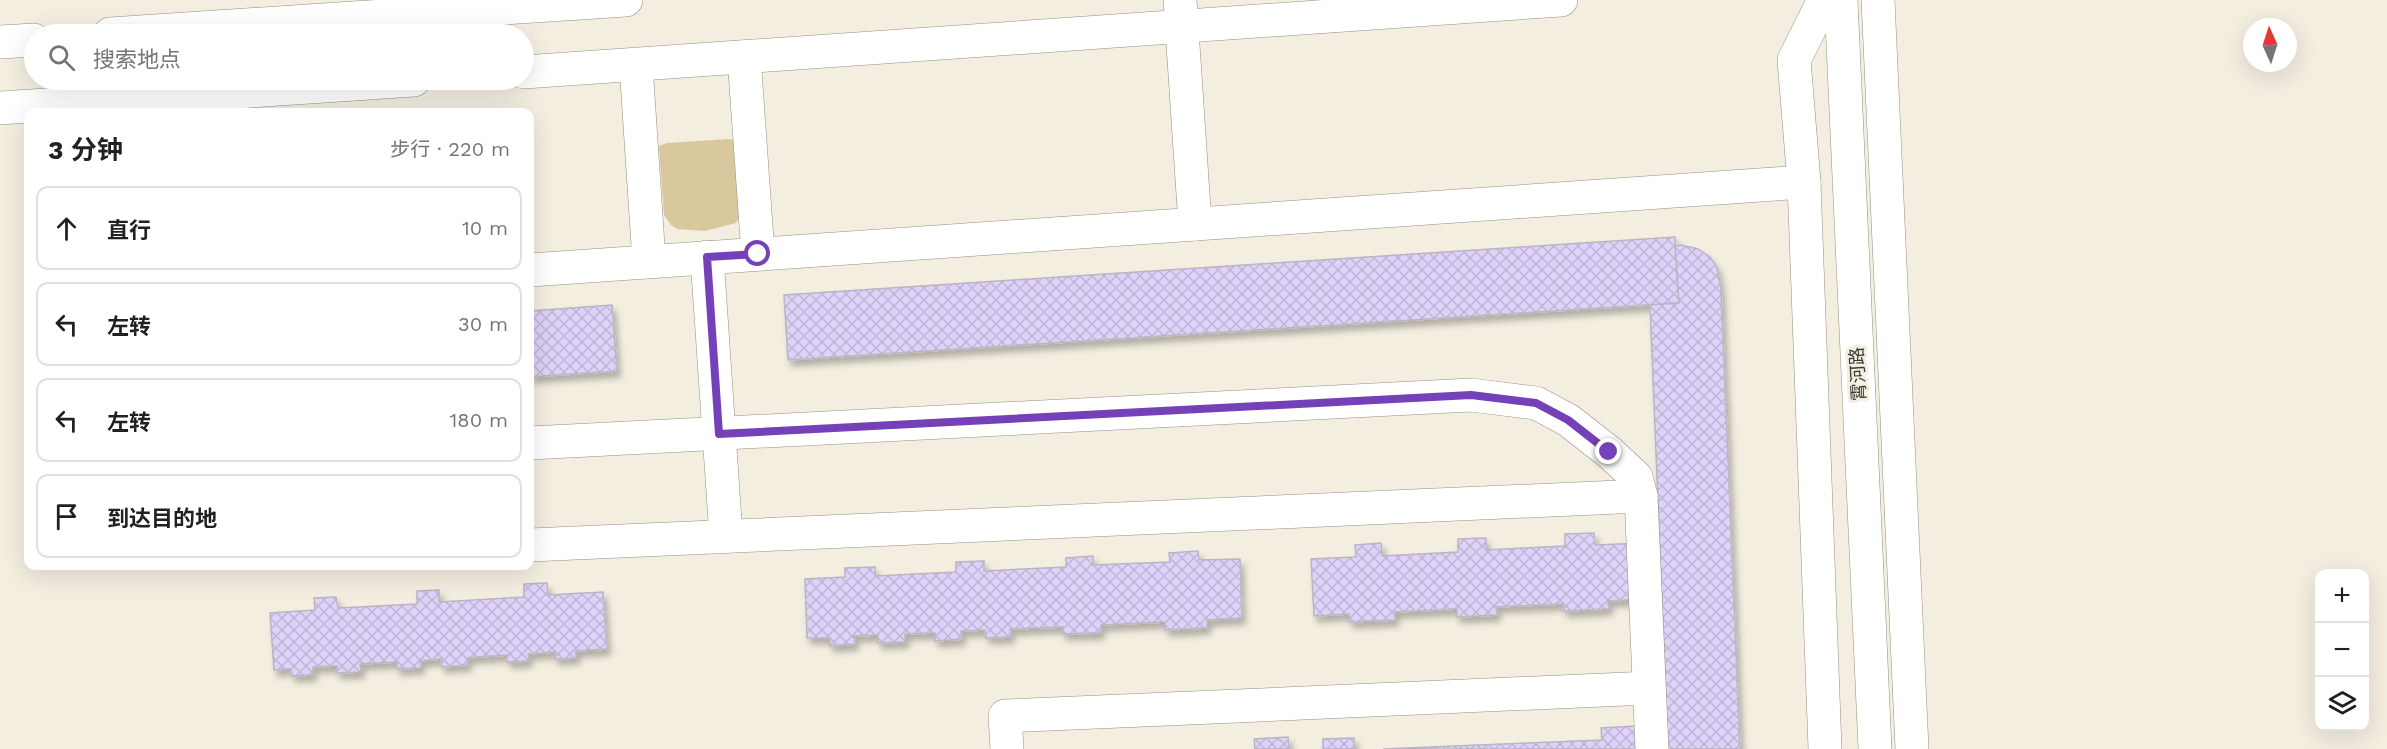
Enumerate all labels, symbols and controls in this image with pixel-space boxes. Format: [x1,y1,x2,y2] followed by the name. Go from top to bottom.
[2243,18,2297,72] north arrow
[24,24,534,90] search box
[45,41,78,74] icon: search
[93,47,181,72] text: 搜索地点
[48,135,123,165] text: 3 分钟
[390,137,510,161] text: 步行 · 220 m
[50,212,83,245] icon: ahead
[462,216,508,240] text: 10 m
[107,218,151,243] text: 直行
[744,240,770,266] route start
[50,308,83,341] icon: left
[458,312,508,336] text: 30 m
[107,314,151,339] text: 左转
[1846,347,1869,402] street label: 霄河路
[50,404,83,437] icon: left
[450,408,508,432] text: 180 m
[107,410,151,435] text: 左转
[1595,438,1621,464] route end
[50,500,83,533] icon: arrive
[107,506,217,531] text: 到达目的地
[2315,569,2369,731] map controls
[2315,569,2369,623] button: +
[2315,623,2369,677] button: −
[2315,677,2369,731] button: layers

